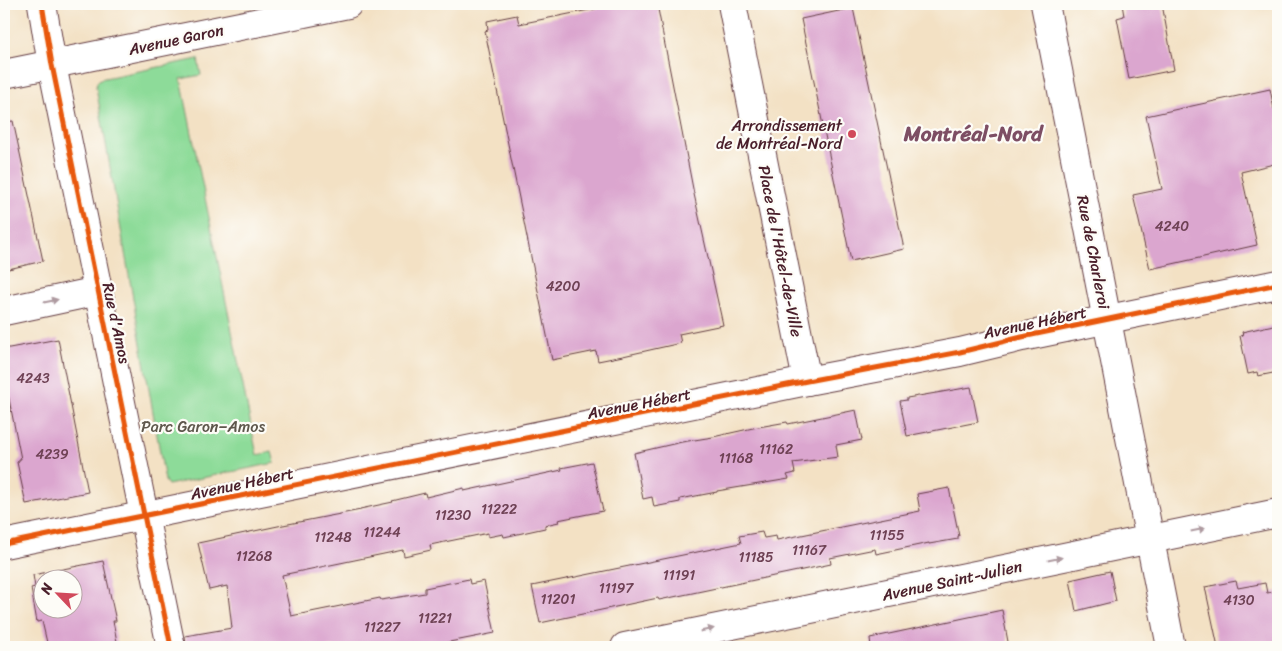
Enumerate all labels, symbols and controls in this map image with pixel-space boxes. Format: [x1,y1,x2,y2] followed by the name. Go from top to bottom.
[125,15,227,64] street label: Avenue Garon
[716,111,844,158] place label: Arrondissement de Montréal-Nord
[903,115,1044,153] district label: Montréal-Nord
[846,128,858,140] marker: Arrondissement de Montréal-Nord
[750,163,811,340] street label: Place de l'Hôtel-de-Ville
[1068,193,1119,312] street label: Rue de Charleroi
[1155,214,1189,239] house number: 4240
[546,274,580,299] house number: 4200
[94,280,139,367] street label: Rue d'Amos
[43,297,58,305] one-way arrow
[980,297,1090,348] street label: Avenue Hébert
[16,366,50,391] house number: 4243
[584,379,693,428] street label: Avenue Hébert
[141,412,265,441] park label: Parc Garon–Amos
[759,437,793,462] house number: 11162
[35,442,69,467] house number: 4239
[719,446,754,471] house number: 11168
[187,458,297,509] street label: Avenue Hébert
[481,497,517,522] house number: 11222
[435,503,471,528] house number: 11230
[363,520,401,545] house number: 11244
[869,523,905,548] house number: 11155
[314,525,352,550] house number: 11248
[1190,526,1205,534] one-way arrow
[792,538,827,563] house number: 11167
[236,544,273,569] house number: 11268
[738,545,774,570] house number: 11185
[878,551,1025,610] street label: Avenue Saint-Julien
[1047,555,1063,563] one-way arrow
[663,563,695,588] house number: 11191
[32,568,82,618] north arrow
[599,576,634,601] house number: 11197
[33,579,60,599] text: N
[541,587,575,612] house number: 11201
[1223,588,1255,613] house number: 4130
[418,606,452,631] house number: 11221
[364,615,401,640] house number: 11227
[699,626,715,634] one-way arrow

